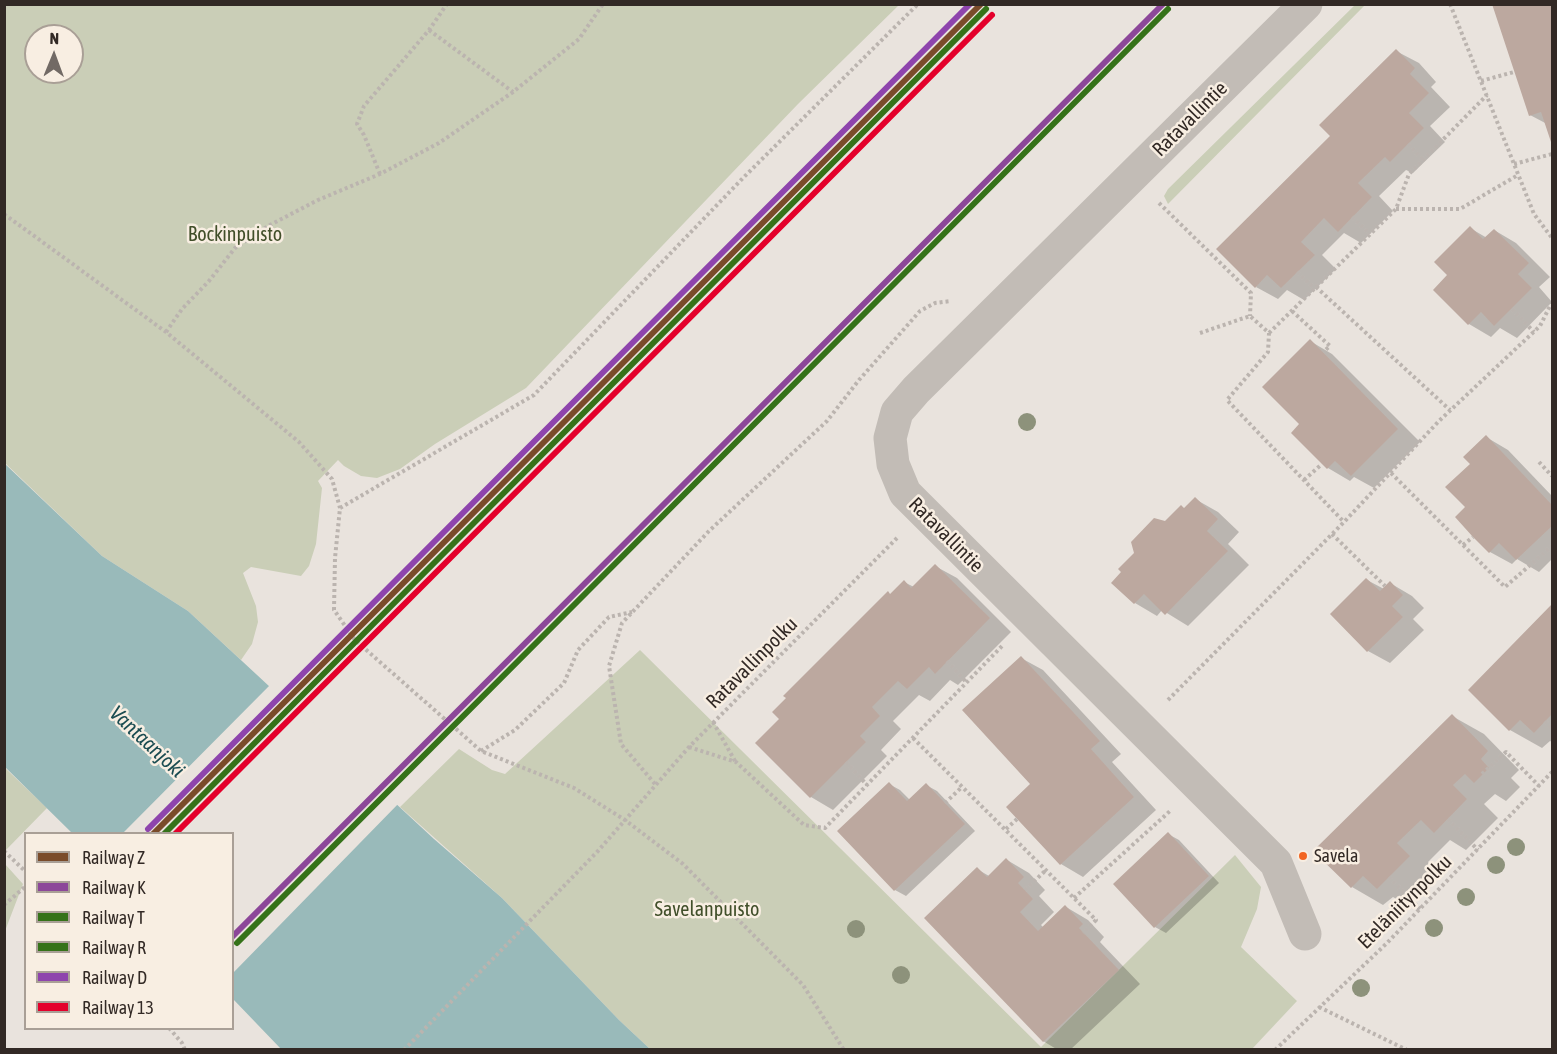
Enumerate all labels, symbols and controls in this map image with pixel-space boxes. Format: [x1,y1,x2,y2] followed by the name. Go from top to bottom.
[24,24,84,84] north arrow
[49,29,59,47] text: N
[1148,77,1232,161] street label: Ratavallintie
[188,223,282,247] park label: Bockinpuisto
[904,493,988,577] street label: Ratavallintie
[701,612,803,714] street label: Ratavallinpolku
[104,701,190,783] water label: Vantaanjoki
[24,832,234,1030] legend
[1314,845,1358,867] place label: Savela
[82,847,145,868] text: Railway Z
[1297,850,1309,862] marker: Savela
[1353,850,1457,954] street label: Eteläniitynpolku
[82,877,146,898] text: Railway K
[655,898,759,922] park label: Savelanpuisto
[82,907,145,928] text: Railway T
[82,937,146,958] text: Railway R
[82,967,147,988] text: Railway D
[82,997,154,1018] text: Railway 13

